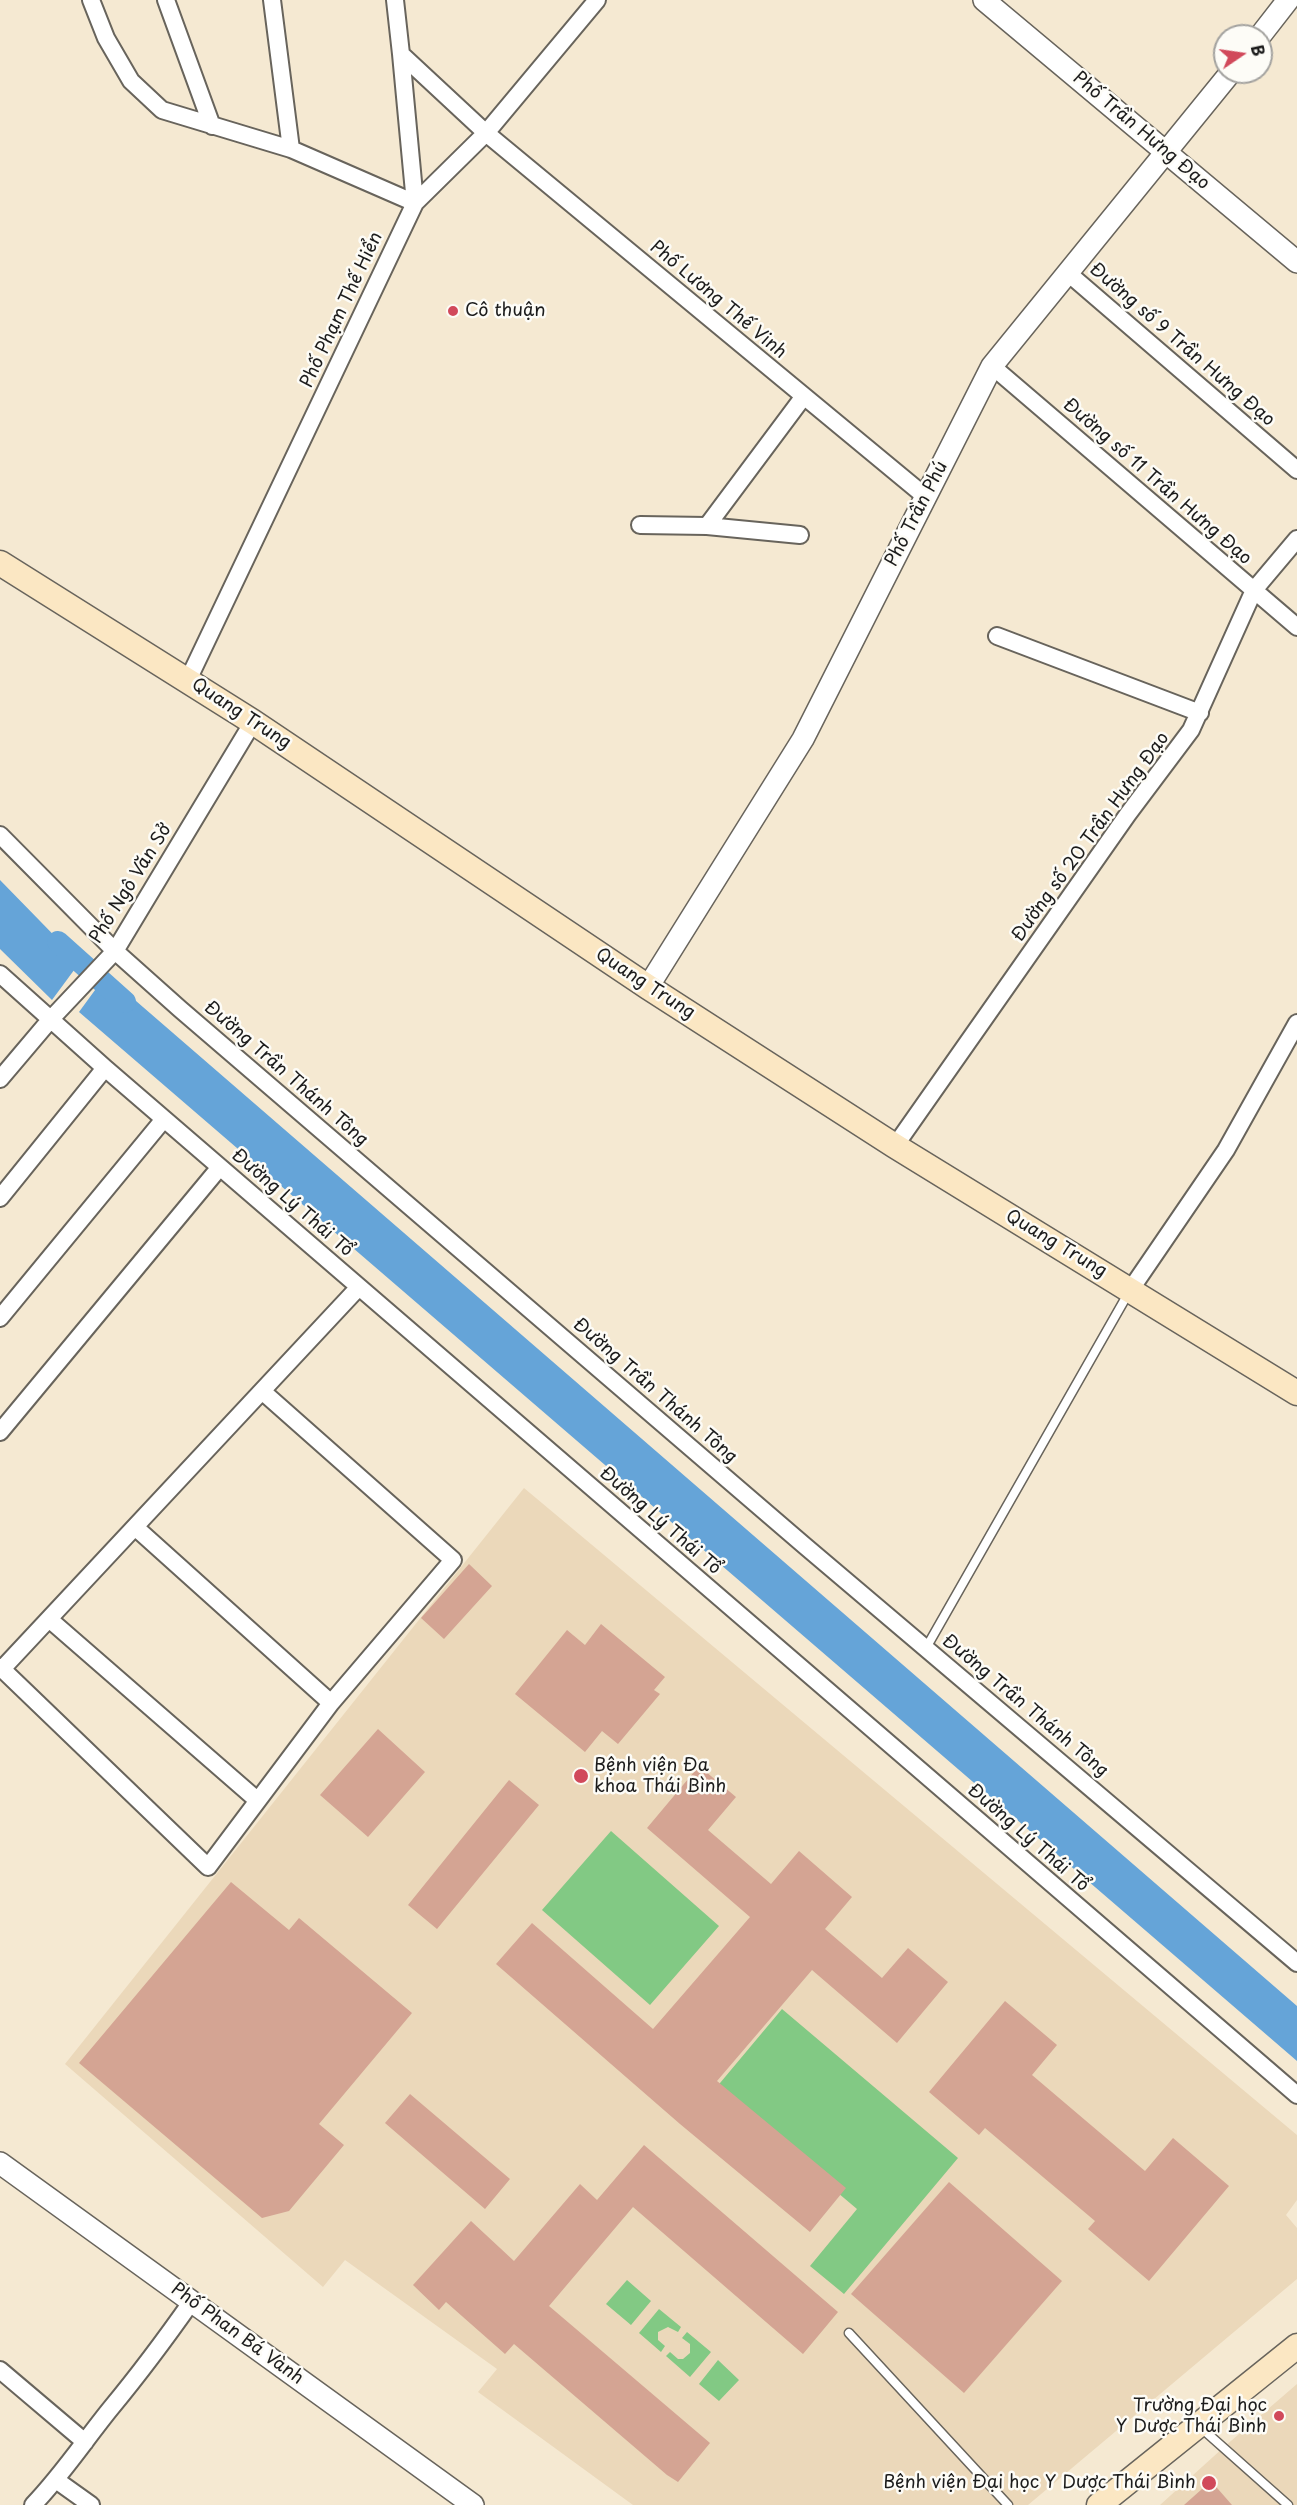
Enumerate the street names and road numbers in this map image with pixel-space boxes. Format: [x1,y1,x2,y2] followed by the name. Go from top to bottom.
[1068,67,1214,195] street label: Phố Trần Hưng Đạo
[296,229,388,391] street label: Phố Phạm Thế Hiển
[645,237,791,363] street label: Phố Lương Thế Vinh
[1085,259,1279,431] street label: Đường số 9 Trần Hưng Đạo
[1058,394,1256,570] street label: Đường số 11 Trần Hưng Đạo
[881,458,953,570] street label: Phố Trần Phú
[187,674,295,754] street label: Quang Trung
[1008,728,1174,946] street label: Đường số 20 Trần Hưng Đạo
[86,820,176,948] street label: Phố Ngô Văn Sở
[591,944,699,1024] street label: Quang Trung
[200,997,372,1151] street label: Đường Trần Thánh Tông
[227,1144,357,1262] street label: Đường Lý Thái Tổ
[1002,1205,1110,1283] street label: Quang Trung
[569,1314,741,1468] street label: Đường Trần Thánh Tông
[595,1462,725,1580] street label: Đường Lý Thái Tổ
[937,1630,1113,1782] street label: Đường Trần Thánh Tông
[963,1779,1093,1897] street label: Đường Lý Thái Tổ
[167,2279,307,2389] street label: Phố Phan Bá Vành

